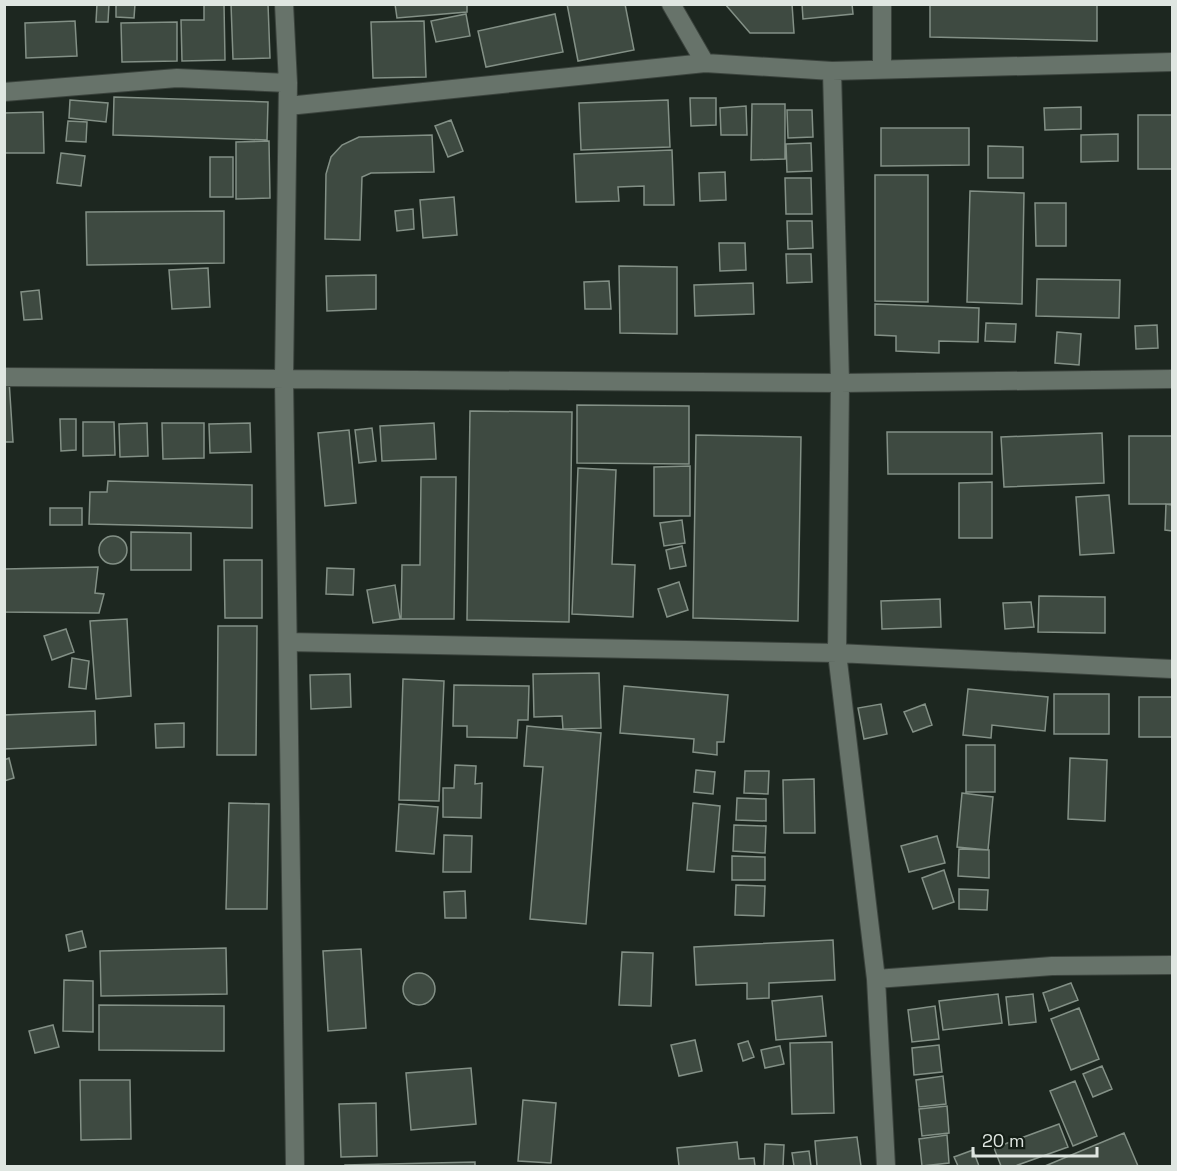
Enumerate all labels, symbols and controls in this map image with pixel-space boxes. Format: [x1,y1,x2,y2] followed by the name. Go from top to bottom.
[973,1120,1098,1158] scale bar
[982,1129,1025,1152] text: 20 m

